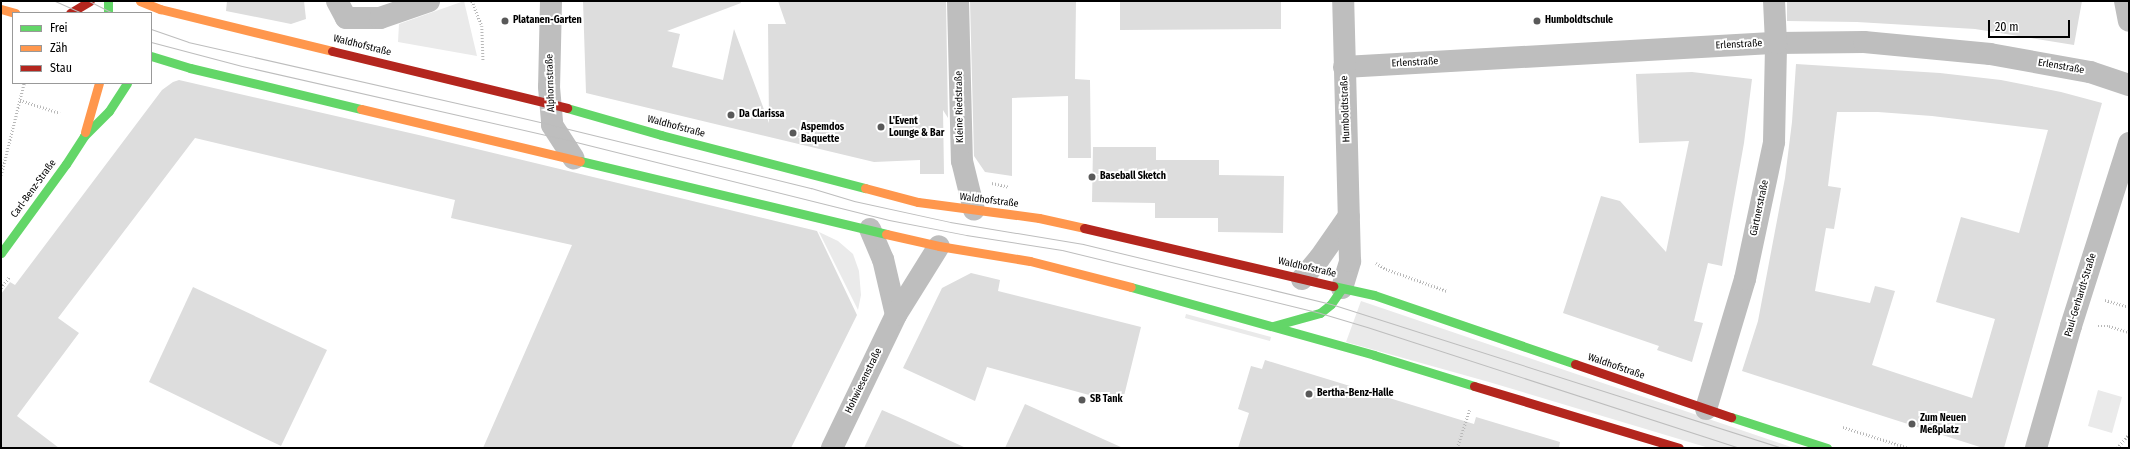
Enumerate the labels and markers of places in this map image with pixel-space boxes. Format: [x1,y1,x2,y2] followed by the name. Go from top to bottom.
[513,15,582,27] place label: Platanen-Garten
[1545,15,1613,27] place label: Humboldtschule
[500,16,510,26] marker: Platanen-Garten
[1532,16,1542,26] marker: Humboldtschule
[739,109,785,121] place label: Da Clarissa
[726,110,736,120] marker: Da Clarissa
[889,115,944,138] place label: L'Event Lounge & Bar
[801,121,844,144] place label: Aspemdos Baquette
[876,122,886,132] marker: L'Event Lounge & Bar
[788,128,798,138] marker: Aspemdos Baquette
[1100,171,1166,183] place label: Baseball Sketch
[1087,172,1097,182] marker: Baseball Sketch
[1317,388,1394,400] place label: Bertha-Benz-Halle
[1304,389,1314,399] marker: Bertha-Benz-Halle
[1090,394,1123,406] place label: SB Tank
[1077,395,1087,405] marker: SB Tank
[1920,412,1966,436] place label: Zum Neuen Meßplatz
[1907,419,1917,429] marker: Zum Neuen Meßplatz

